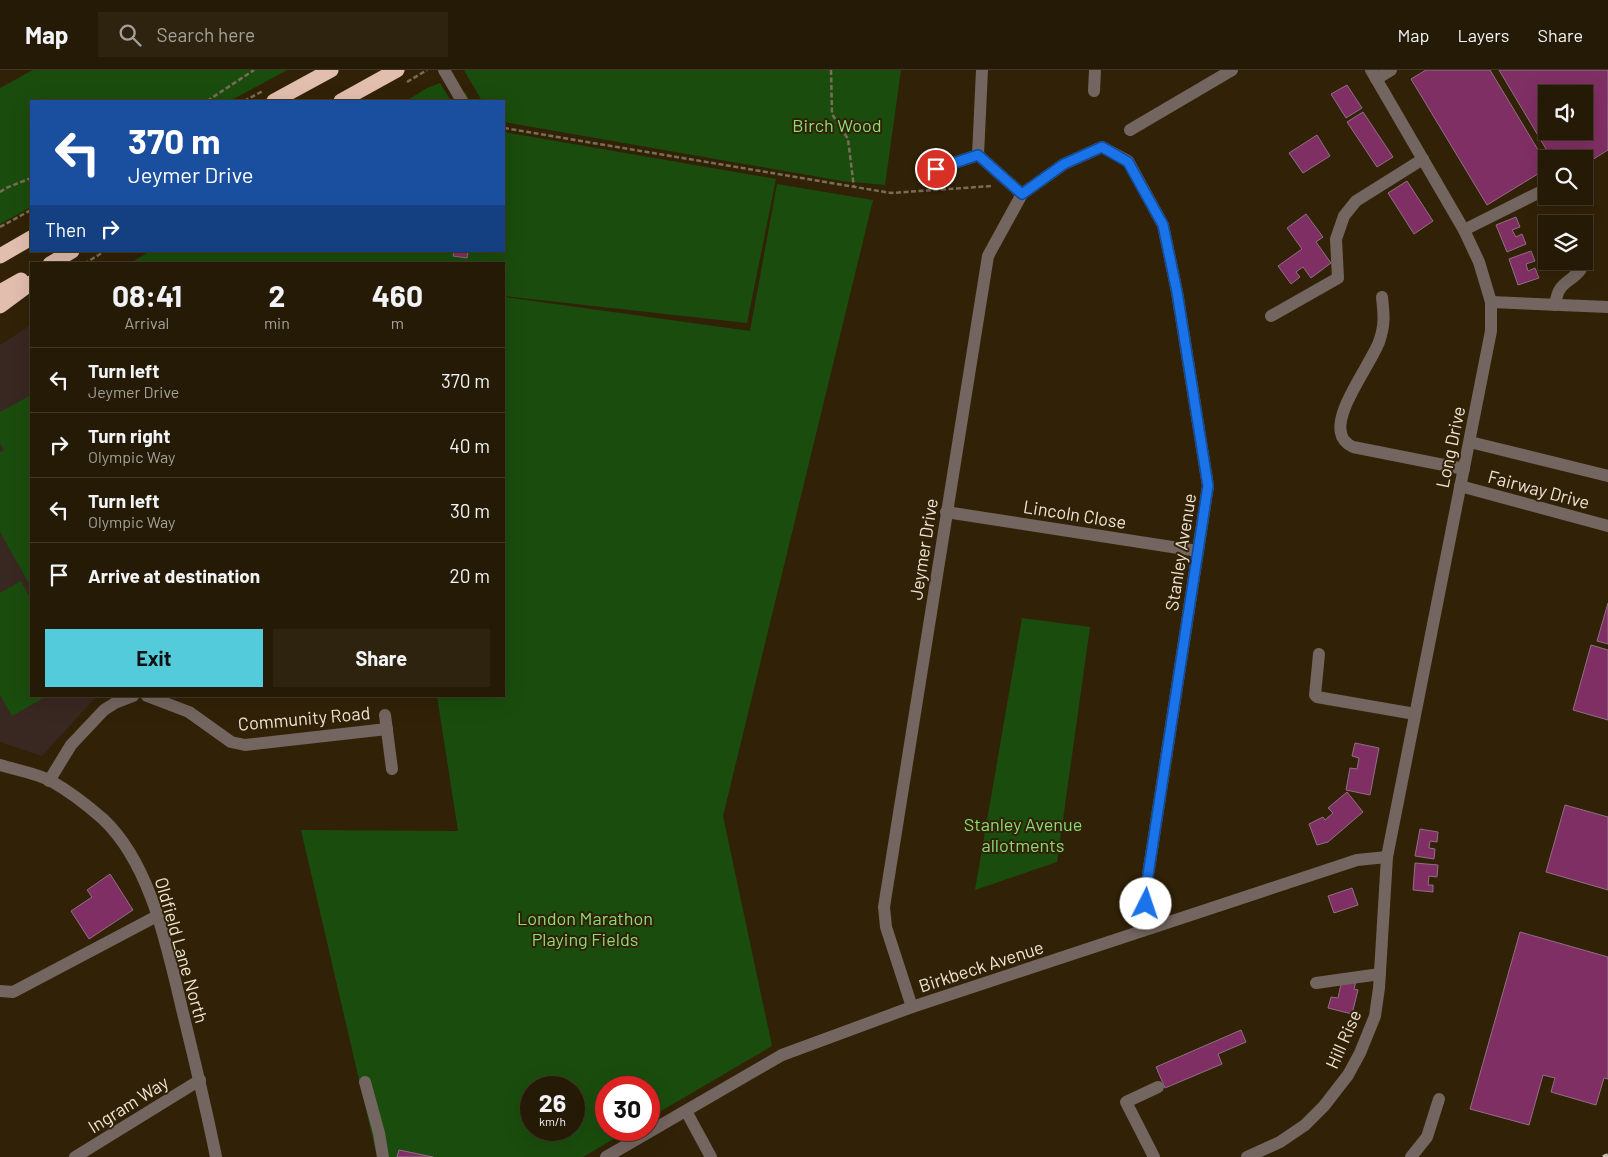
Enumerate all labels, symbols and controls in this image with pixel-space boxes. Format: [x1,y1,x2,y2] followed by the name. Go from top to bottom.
[98,12,448,57] search box
[25,20,68,49] text: Map
[116,21,144,49] icon: search
[156,23,255,46] text: Search here
[1397,24,1429,46] text: Map
[1457,24,1510,46] text: Layers
[1538,24,1583,46] text: Share
[1538,85,1593,270] map controls
[1538,85,1593,140] button: sound
[792,114,882,136] park label: Birch Wood
[128,119,220,161] text: 370 m
[45,120,110,185] icon: left
[915,148,957,190] pin
[1538,150,1593,205] button: search
[922,155,950,183] icon: arrive
[128,161,253,187] text: Jeymer Drive
[96,215,124,243] icon: right
[1538,215,1593,270] button: layers
[45,218,86,241] text: Then
[112,277,182,313] text: 08:41
[268,277,285,313] text: 2
[372,277,423,313] text: 460
[125,313,169,332] text: Arrival
[264,313,290,332] text: min
[391,313,404,332] text: m
[88,359,159,382] text: Turn left
[45,366,73,394] icon: left
[441,369,490,392] text: 370 m
[88,382,179,401] text: Jeymer Drive
[1431,404,1469,490] street label: Long Drive
[88,424,170,447] text: Turn right
[45,431,73,459] icon: right
[449,434,490,457] text: 40 m
[88,447,175,466] text: Olympic Way
[1486,465,1592,513] street label: Fairway Drive
[88,489,159,512] text: Turn left
[1160,492,1200,612] street label: Stanley Avenue
[1022,495,1128,533] street label: Lincoln Close
[45,496,73,524] icon: left
[904,497,942,601] street label: Jeymer Drive
[450,499,490,522] text: 30 m
[88,512,175,531] text: Olympic Way
[45,561,73,589] icon: arrive
[88,564,260,587] text: Arrive at destination
[450,564,490,587] text: 20 m
[45,629,263,687] button: Exit
[273,629,490,687] button: Share
[237,701,371,735] street label: Community Road
[964,813,1082,856] park label: Stanley Avenue allotments
[151,875,213,1025] street label: Oldfield Lane North
[1119,877,1171,929] position arrow
[517,907,653,950] park label: London Marathon Playing Fields
[916,935,1046,997] street label: Birkbeck Avenue
[1320,1006,1366,1072] street label: Hill Rise
[84,1071,172,1137] street label: Ingram Way
[595,1076,660,1141] speed limit sign: 30
[539,1087,566,1117] text: 26
[539,1114,566,1128] text: km/h

